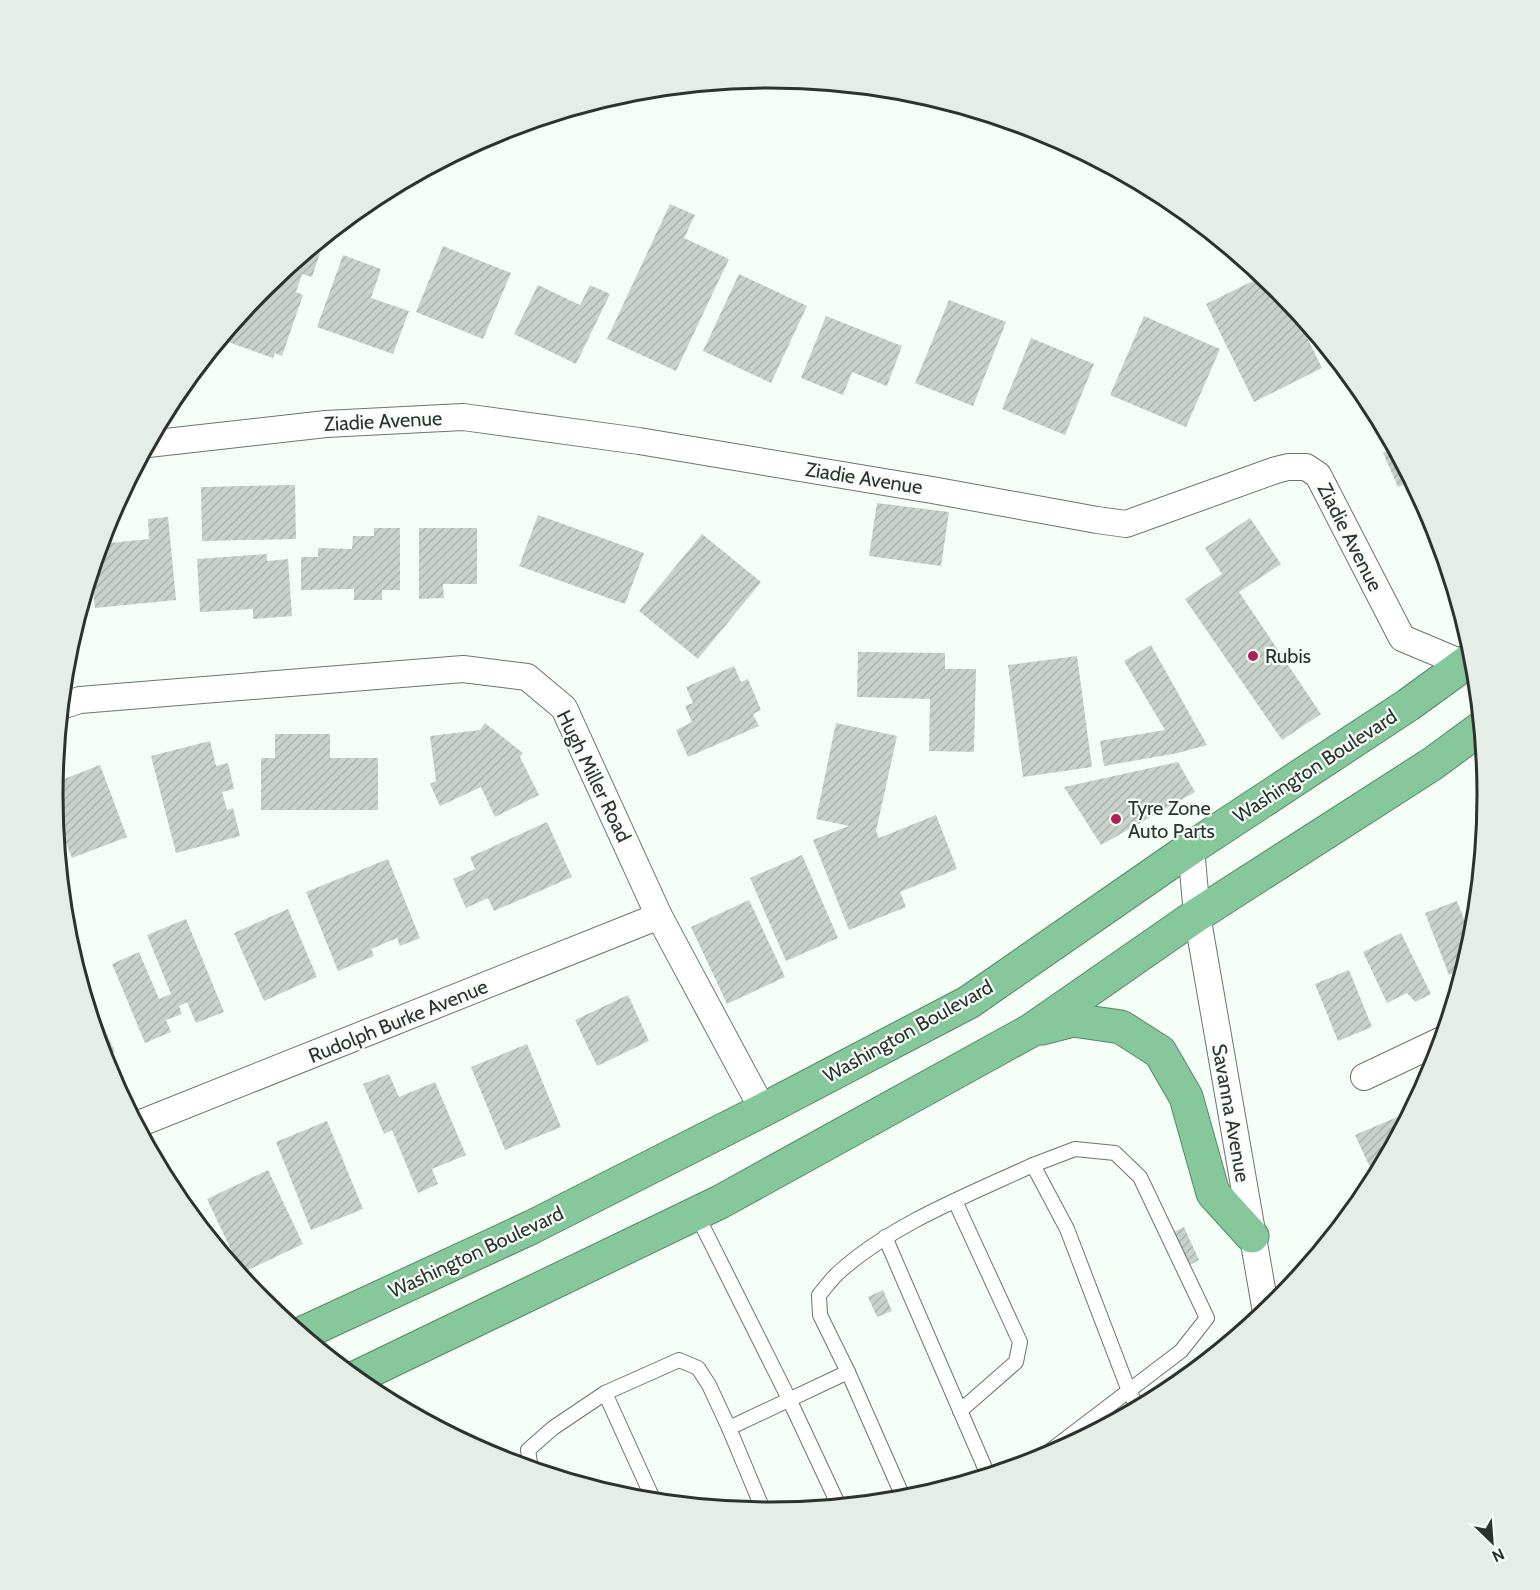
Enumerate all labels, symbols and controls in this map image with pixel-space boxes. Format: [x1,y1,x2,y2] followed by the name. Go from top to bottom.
[323,406,443,436] street label: Ziadie Avenue
[804,457,924,499] street label: Ziadie Avenue
[1312,479,1388,595] street label: Ziadie Avenue
[1265,644,1311,668] place label: Rubis
[1246,649,1260,663] marker: Rubis
[1229,704,1401,828] street label: Washington Boulevard
[552,706,636,846] street label: Hugh Miller Road
[1128,796,1215,843] place label: Tyre Zone Auto Parts
[1109,812,1123,826] marker: Tyre Zone Auto Parts
[305,974,491,1068] street label: Rudolph Burke Avenue
[819,974,997,1088] street label: Washington Boulevard
[1207,1042,1255,1184] street label: Savanna Avenue
[385,1201,567,1303] street label: Washington Boulevard
[1462,1512,1522,1572] north arrow
[1489,1544,1507,1566] text: N

